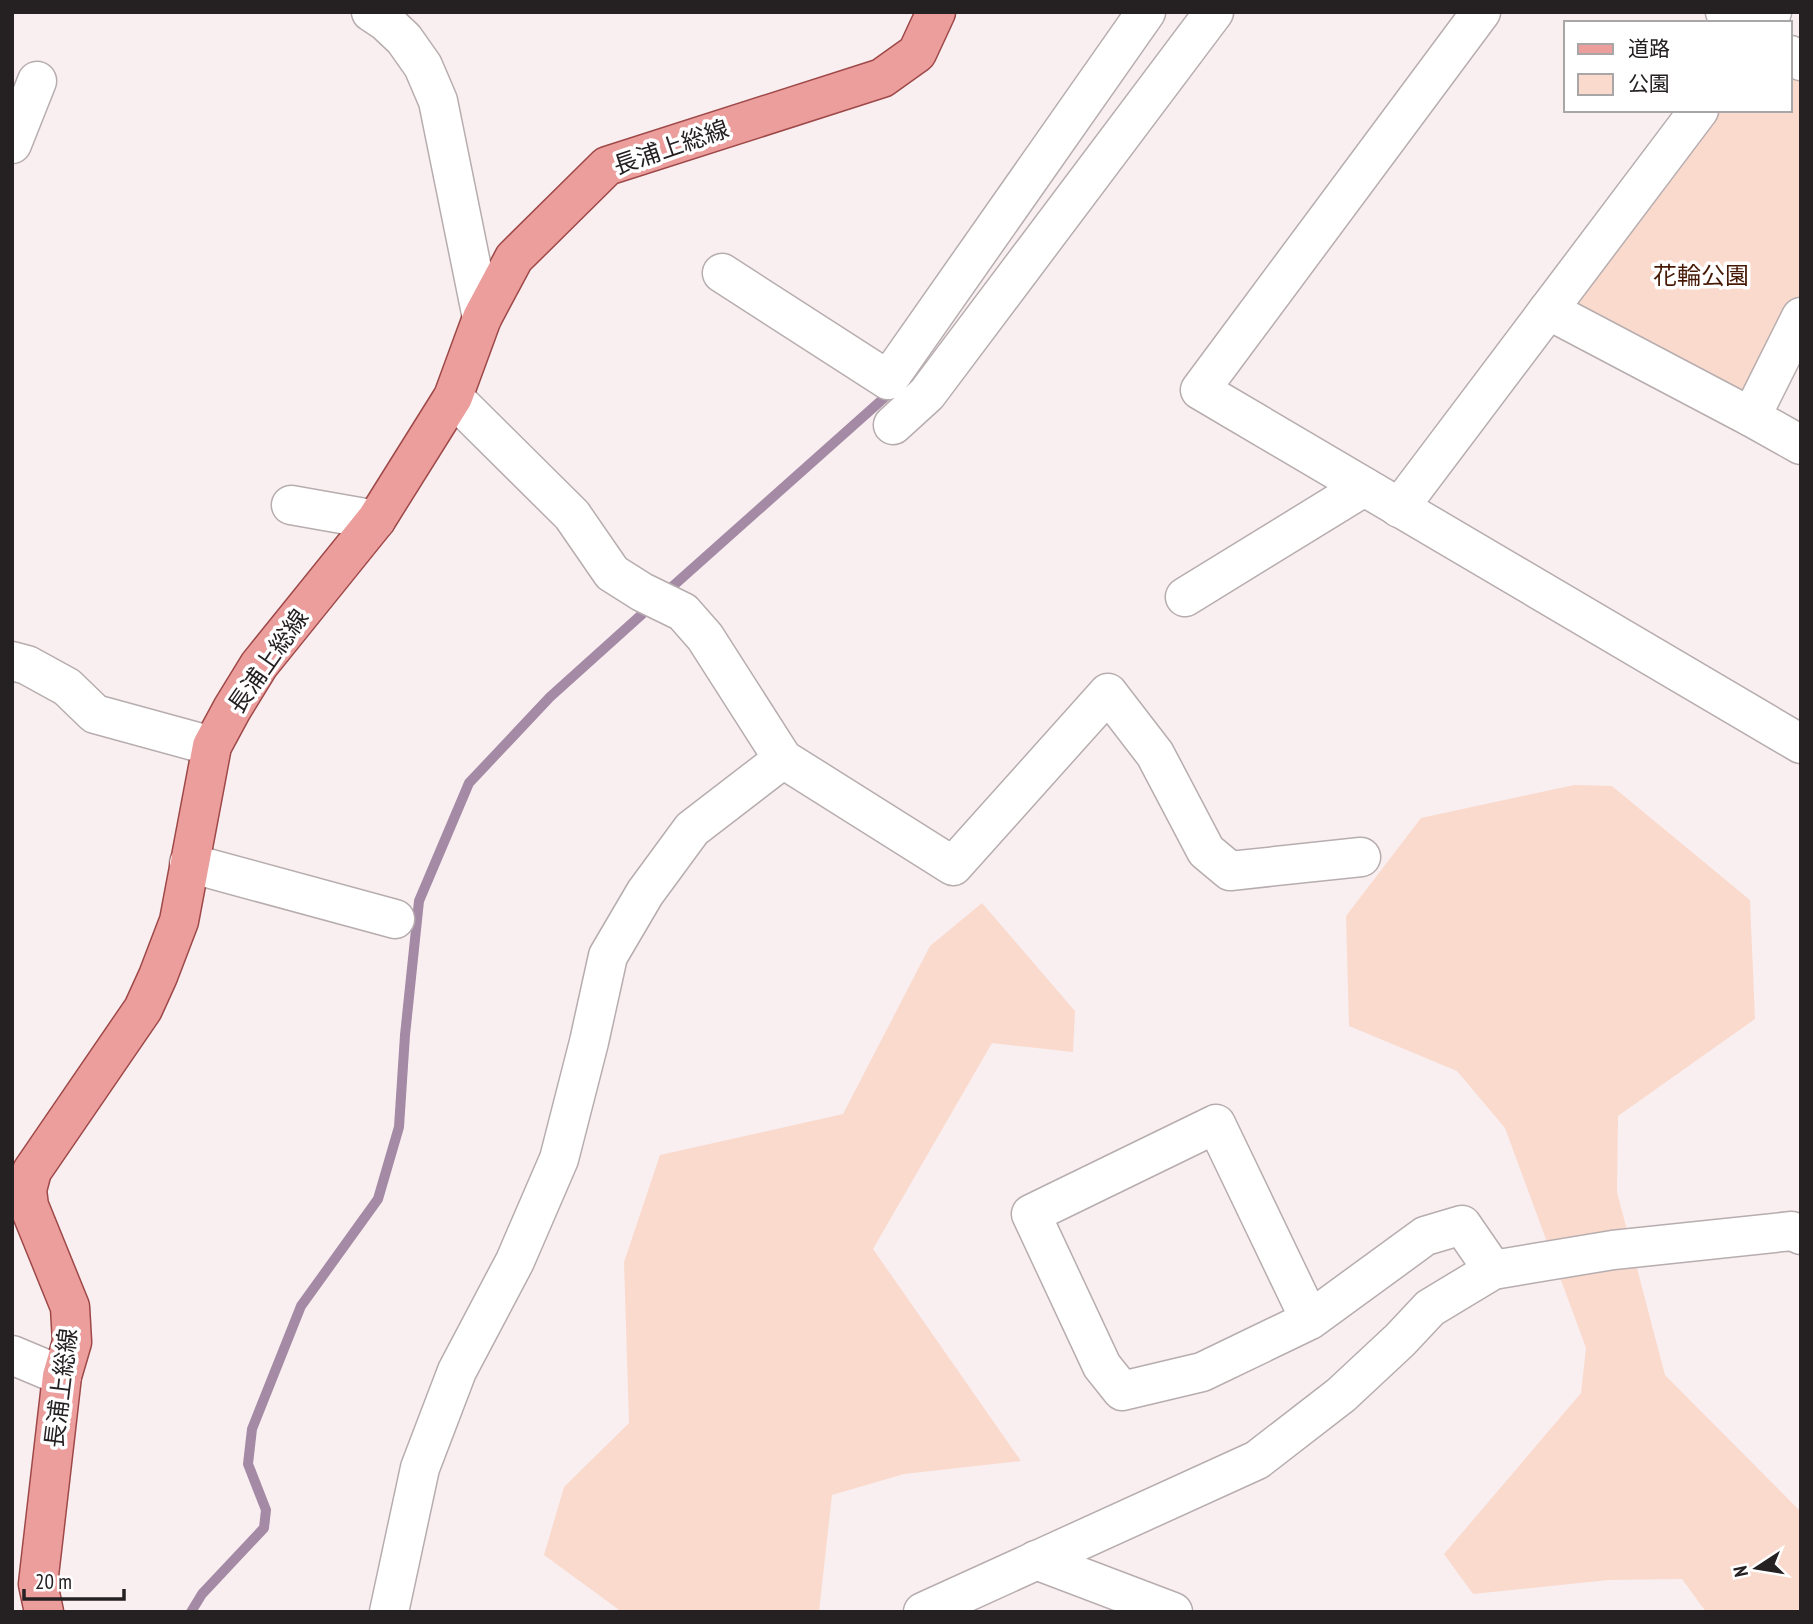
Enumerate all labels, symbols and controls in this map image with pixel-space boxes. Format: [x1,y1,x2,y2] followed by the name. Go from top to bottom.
[1564,21,1792,112] legend
[1628,35,1670,62] text: 道路
[1628,70,1670,97] text: 公園
[609,113,733,181] street label: 長浦上総線
[1653,260,1749,291] park label: 花輪公園
[221,603,315,719] street label: 長浦上総線
[38,1327,84,1449] street label: 長浦上総線
[1722,1533,1792,1603] north arrow
[24,1558,124,1602] scale bar
[1728,1564,1753,1579] text: N
[35,1568,72,1595] text: 20 m

